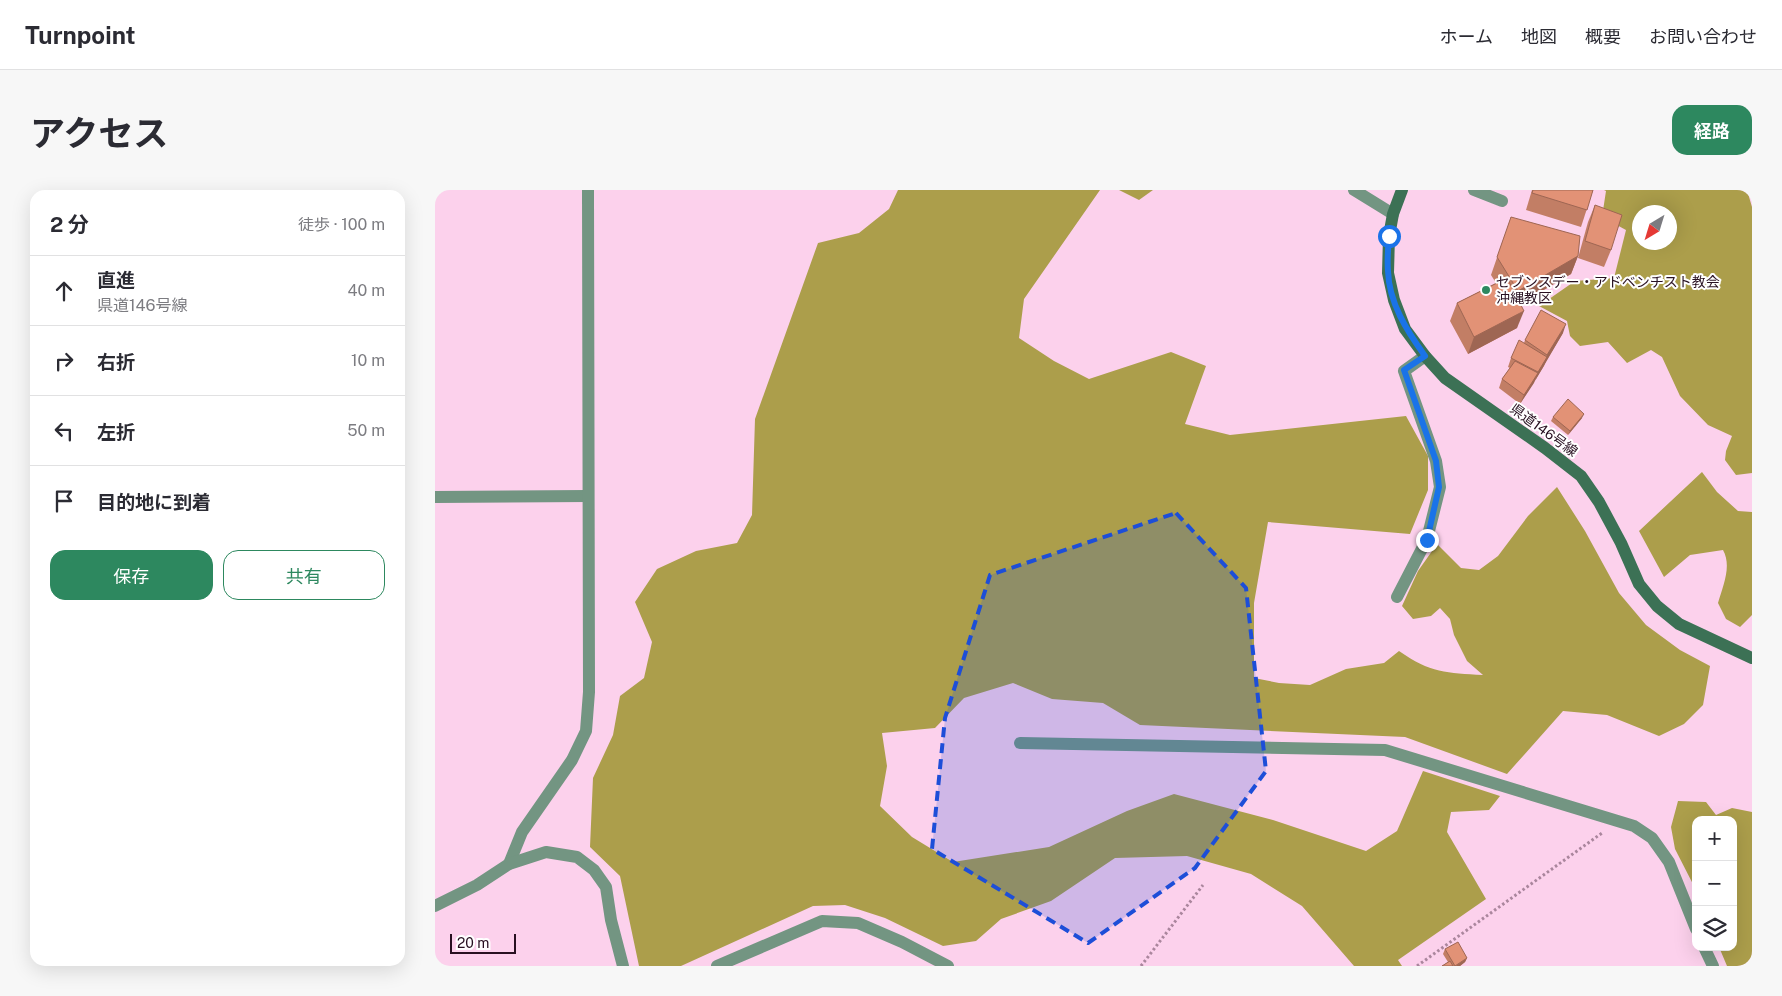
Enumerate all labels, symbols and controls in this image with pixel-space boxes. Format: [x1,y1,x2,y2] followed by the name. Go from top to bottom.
[25,21,135,49] text: Turnpoint
[1440,26,1493,47] text: ホーム
[1521,26,1557,47] text: 地図
[1585,26,1621,47] text: 概要
[1649,26,1757,47] text: お問い合わせ
[1672,105,1752,155] button: 経路
[30,113,168,154] text: アクセス
[1632,205,1677,250] north arrow
[50,212,89,237] text: 2 分
[298,215,385,234] text: 徒歩 · 100 m
[1378,225,1401,248] route start
[97,269,135,291] text: 直進
[1496,274,1720,306] place label: セブンスデー・アドベンチスト教会 沖縄教区
[50,277,78,305] icon: ahead
[347,281,385,300] text: 40 m
[1480,284,1492,296] marker: セブンスデー・アドベンチスト教会 沖縄教区
[97,296,188,315] text: 県道146号線
[50,347,78,375] icon: right
[97,351,135,373] text: 右折
[351,351,385,370] text: 10 m
[1507,400,1581,460] street label: 県道146号線
[50,417,78,445] icon: left
[97,421,135,443] text: 左折
[347,421,385,440] text: 50 m
[50,487,78,515] icon: arrive
[97,491,211,513] text: 目的地に到着
[1416,529,1439,552] route end
[50,550,213,600] button: 保存
[223,550,385,600] button: 共有
[1692,816,1737,951] map controls
[1692,816,1737,861] button: +
[1692,861,1737,906] button: −
[1692,906,1737,951] button: layers
[450,931,516,954] scale bar
[457,935,489,951] text: 20 m

